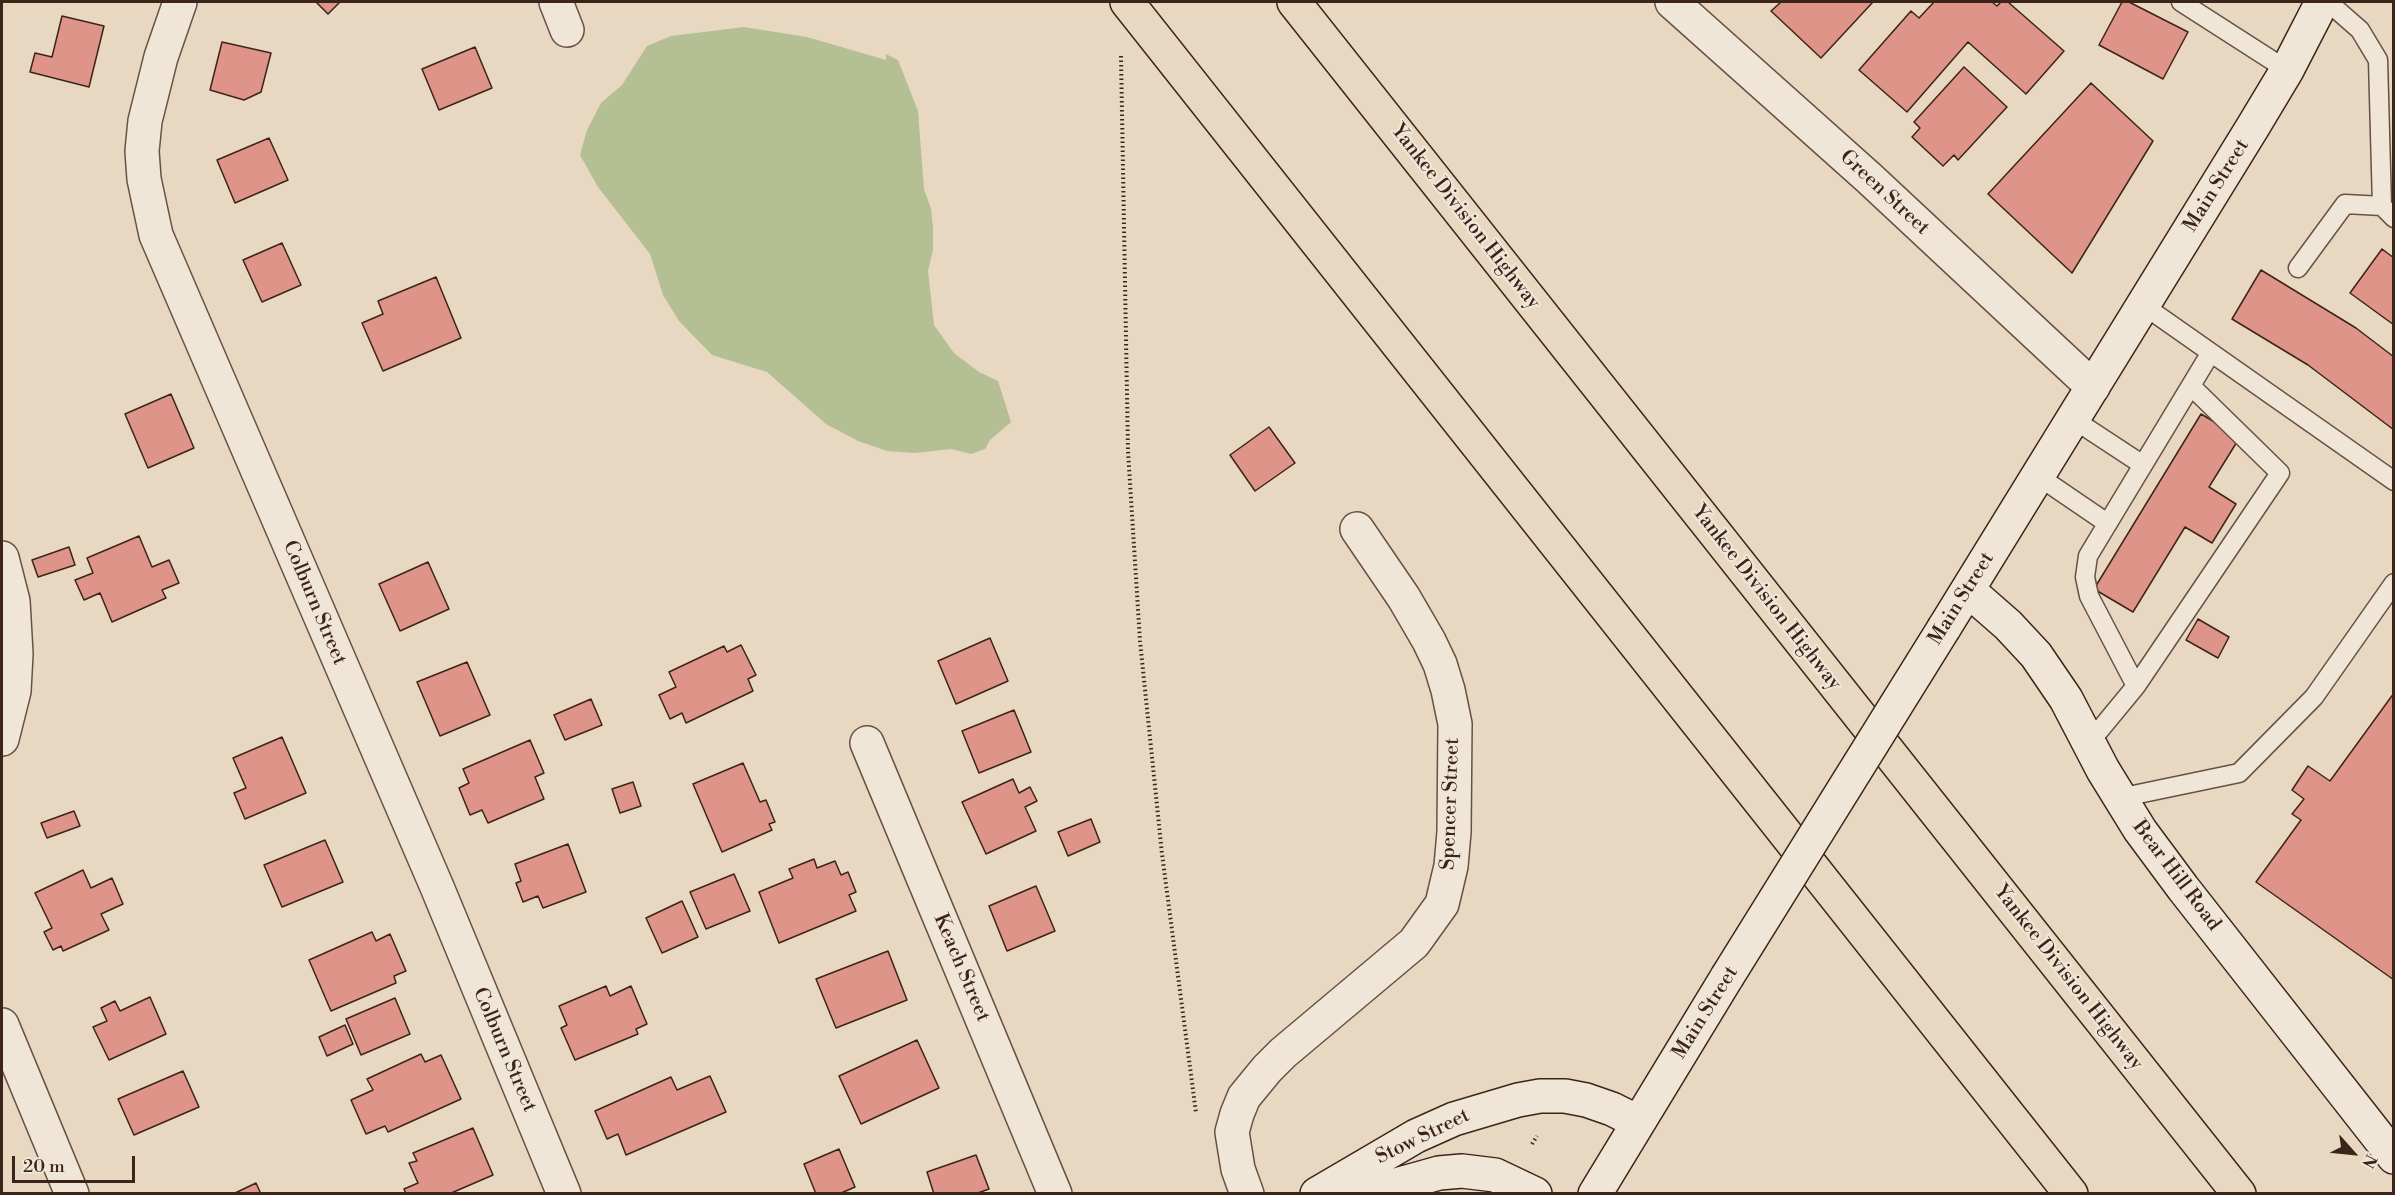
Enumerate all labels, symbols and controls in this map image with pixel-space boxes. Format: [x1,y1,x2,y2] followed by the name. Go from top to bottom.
[1385,120,1545,314] street label: Yankee Division Highway
[2179,135,2255,237] street label: Main Street
[1834,145,1934,241] street label: Green Street
[1686,501,1846,695] street label: Yankee Division Highway
[277,537,351,669] street label: Colburn Street
[1924,548,2000,650] street label: Main Street
[1437,737,1465,871] street label: Spencer Street
[2127,816,2225,936] street label: Bear Hill Road
[1988,881,2148,1075] street label: Yankee Division Highway
[927,910,995,1026] street label: Keach Street
[1668,962,1744,1064] street label: Main Street
[467,984,541,1116] street label: Colburn Street
[1372,1104,1474,1170] street label: Stow Street
[2323,1123,2383,1183] north arrow
[15,1144,138,1182] scale bar
[2357,1151,2381,1171] text: N
[23,1155,65,1178] text: 20 m

